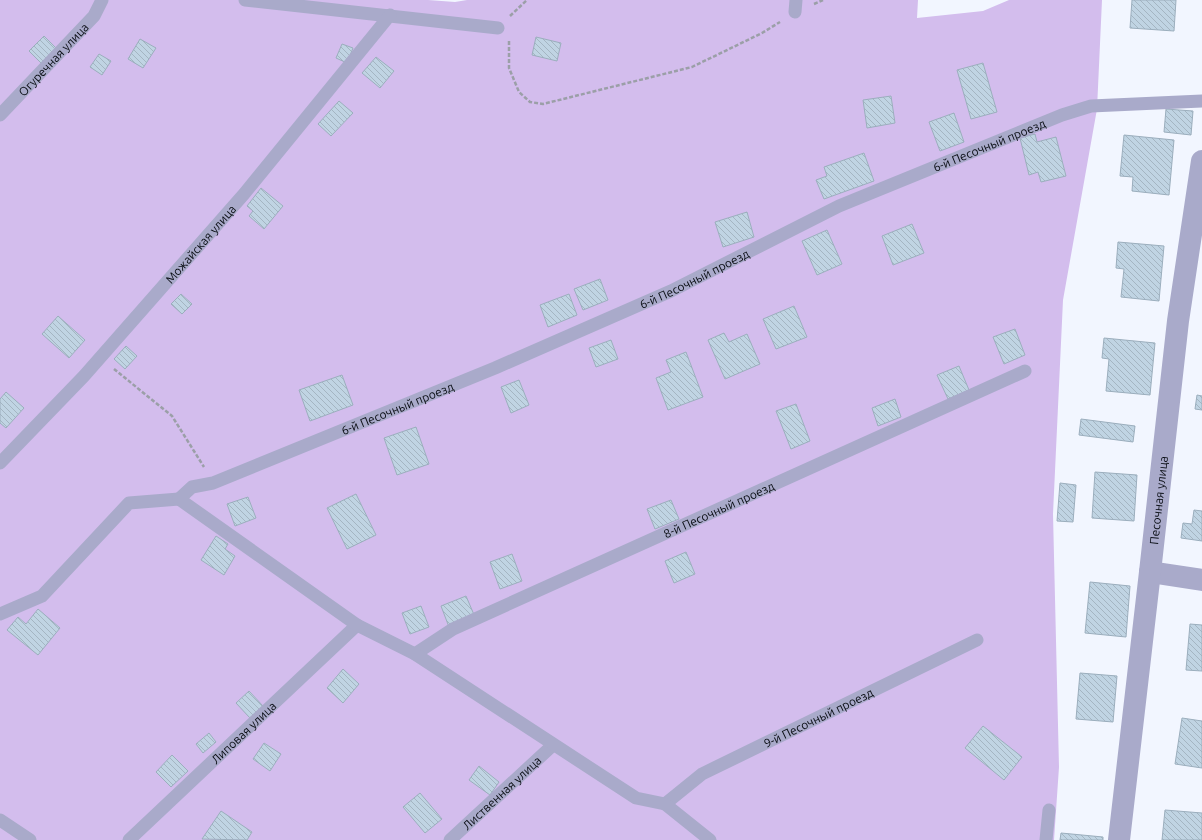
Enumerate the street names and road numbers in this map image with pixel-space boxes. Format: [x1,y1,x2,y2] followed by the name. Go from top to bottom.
[15,20,91,98] street label: Огуречная улица
[931,116,1047,173] street label: 6-й Песочный проезд
[163,202,238,285] street label: Можайская улица
[638,246,751,310] street label: 6-й Песочный проезд
[339,379,455,437] street label: 6-й Песочный проезд
[1147,455,1169,545] street label: Песочная улица
[661,479,776,540] street label: 8-й Песочный проезд
[761,685,875,749] street label: 9-й Песочный проезд
[208,699,278,766] street label: Липовая улица
[460,753,543,832] street label: Лиственная улица

